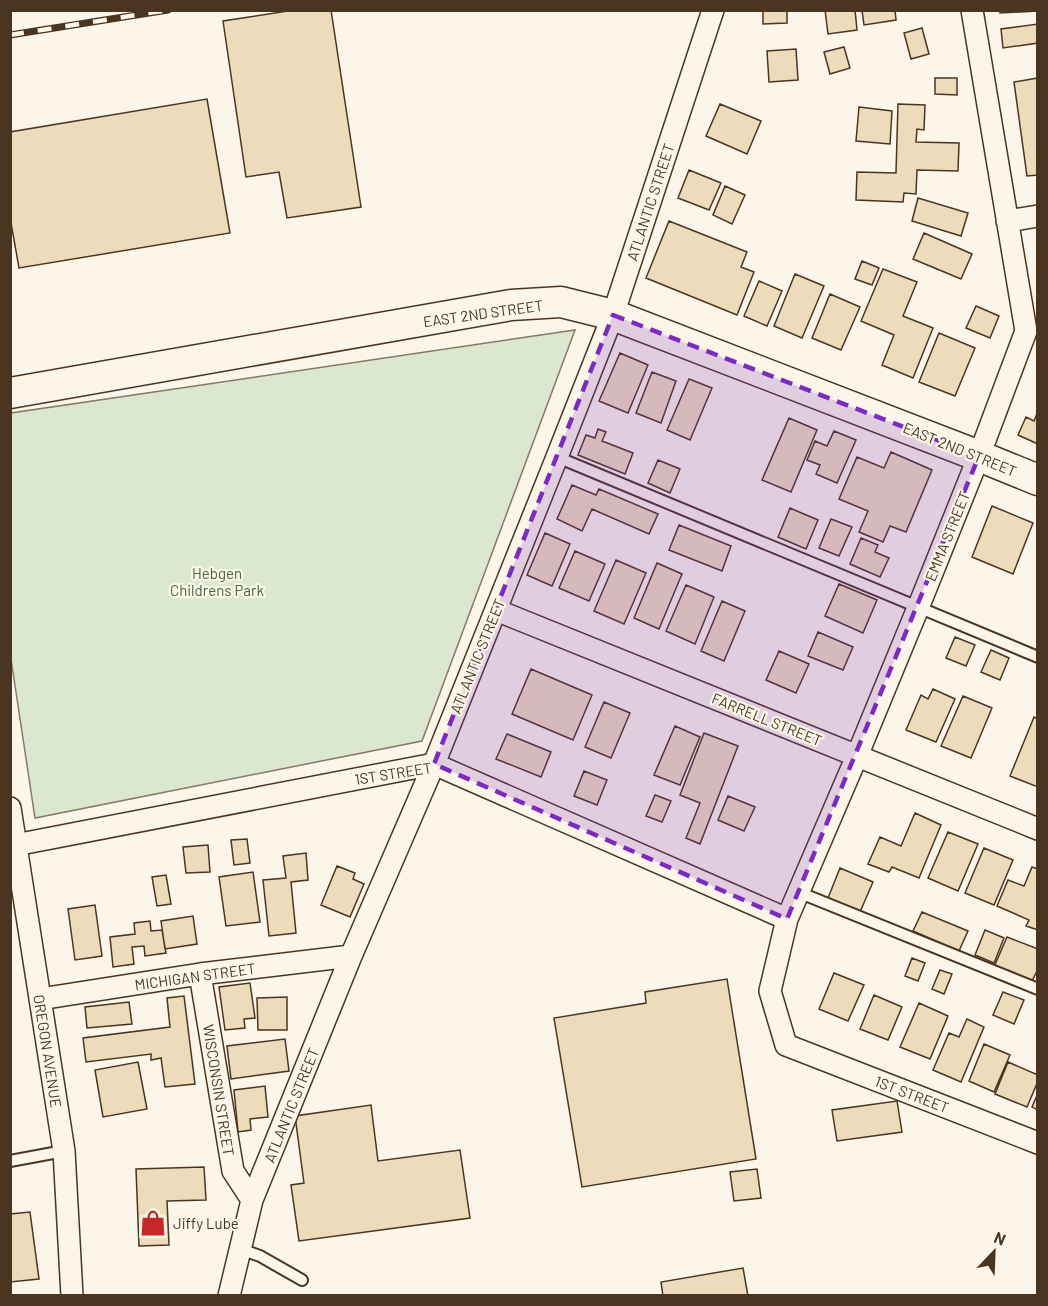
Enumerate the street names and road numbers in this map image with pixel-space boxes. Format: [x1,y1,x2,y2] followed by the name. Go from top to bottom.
[623,141,677,263] street label: ATLANTIC STREET
[422,296,544,330] street label: EAST 2ND STREET
[901,418,1019,480] street label: EAST 2ND STREET
[921,488,973,584] street label: EMMA STREET
[446,596,508,716] street label: ATLANTIC STREET
[709,689,825,749] street label: FARRELL STREET
[353,758,433,788] street label: 1ST STREET
[133,959,257,993] street label: MICHIGAN STREET
[30,993,66,1109] street label: OREGON AVENUE
[200,1023,238,1157] street label: WISCONSIN STREET
[260,1045,322,1165] street label: ATLANTIC STREET
[872,1072,952,1116] street label: 1ST STREET

